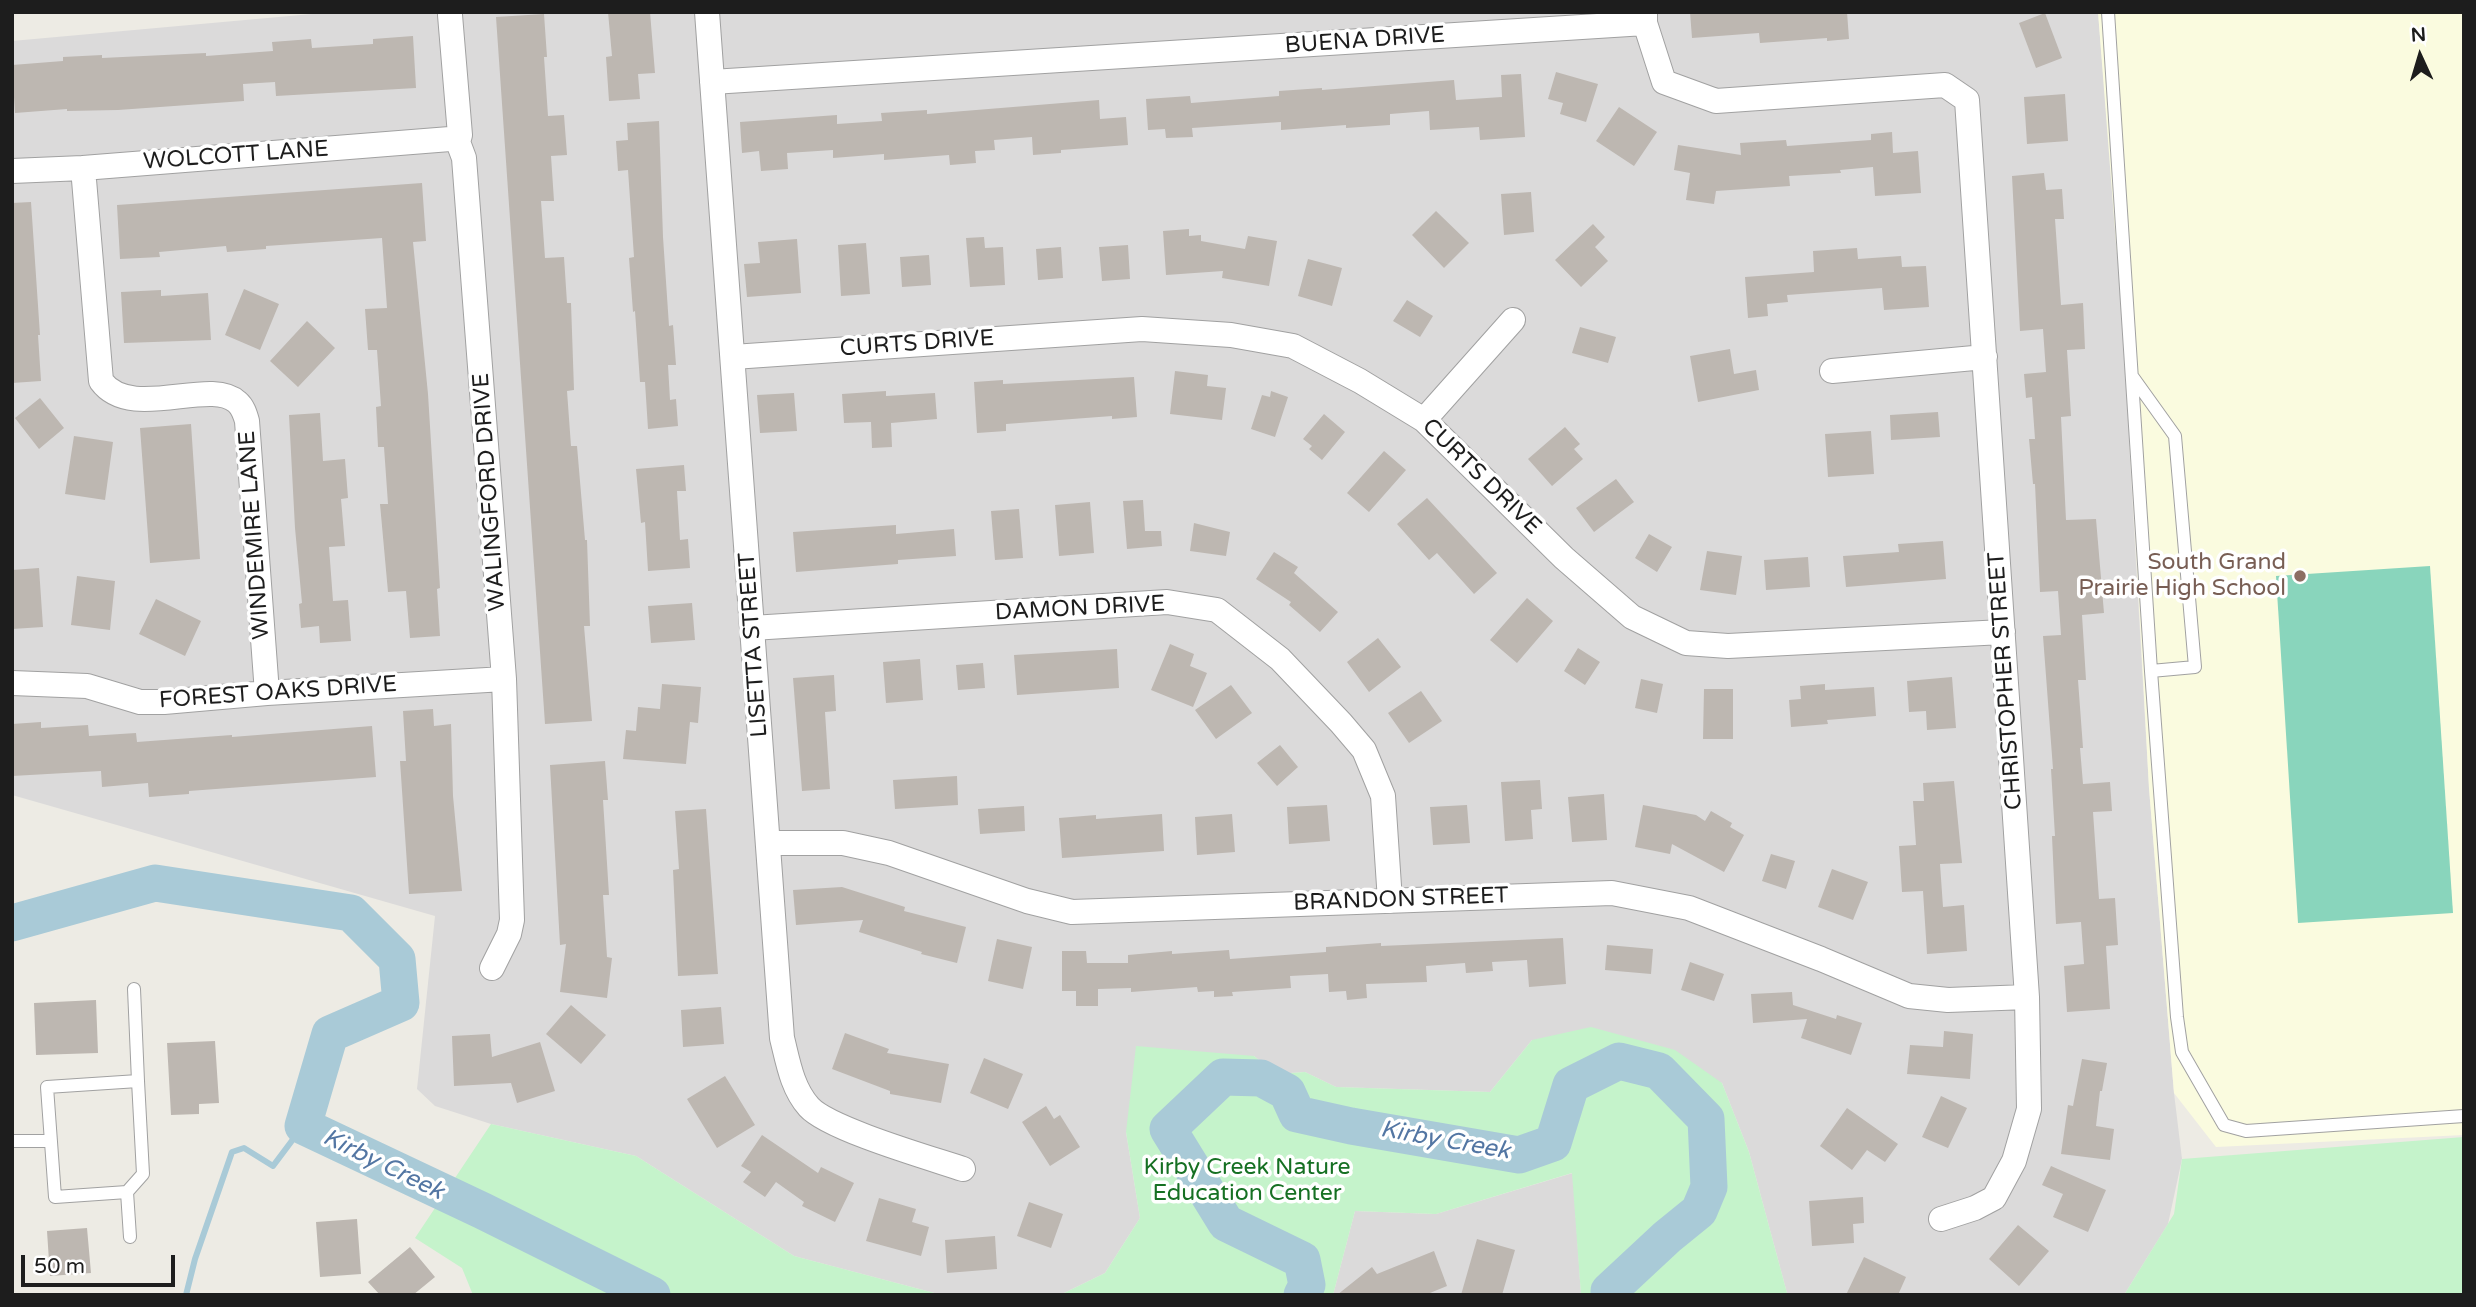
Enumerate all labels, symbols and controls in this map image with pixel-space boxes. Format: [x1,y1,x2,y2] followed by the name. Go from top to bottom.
[2385,21,2455,91] north arrow
[1284,22,1446,60] street label: BUENA DRIVE
[2410,24,2427,47] text: N
[142,136,330,176] street label: WOLCOTT LANE
[839,325,995,363] street label: CURTS DRIVE
[468,372,512,612] street label: WALINGFORD DRIVE
[1416,413,1546,541] street label: CURTS DRIVE
[234,430,276,640] street label: WINDEMIRE LANE
[2078,549,2286,603] place label: South Grand Prairie High School
[1983,551,2029,811] street label: CHRISTOPHER STREET
[734,552,774,738] street label: LISETTA STREET
[2292,568,2308,584] marker: South Grand Prairie High School
[994,591,1166,627] street label: DAMON DRIVE
[158,671,398,715] street label: FOREST OAKS DRIVE
[1293,882,1509,918] street label: BRANDON STREET
[1378,1115,1512,1167] water label: Kirby Creek
[318,1123,448,1207] water label: Kirby Creek
[1144,1154,1350,1208] park label: Kirby Creek Nature Education Center
[24,1240,178,1284] scale bar
[34,1254,85,1279] text: 50 m

